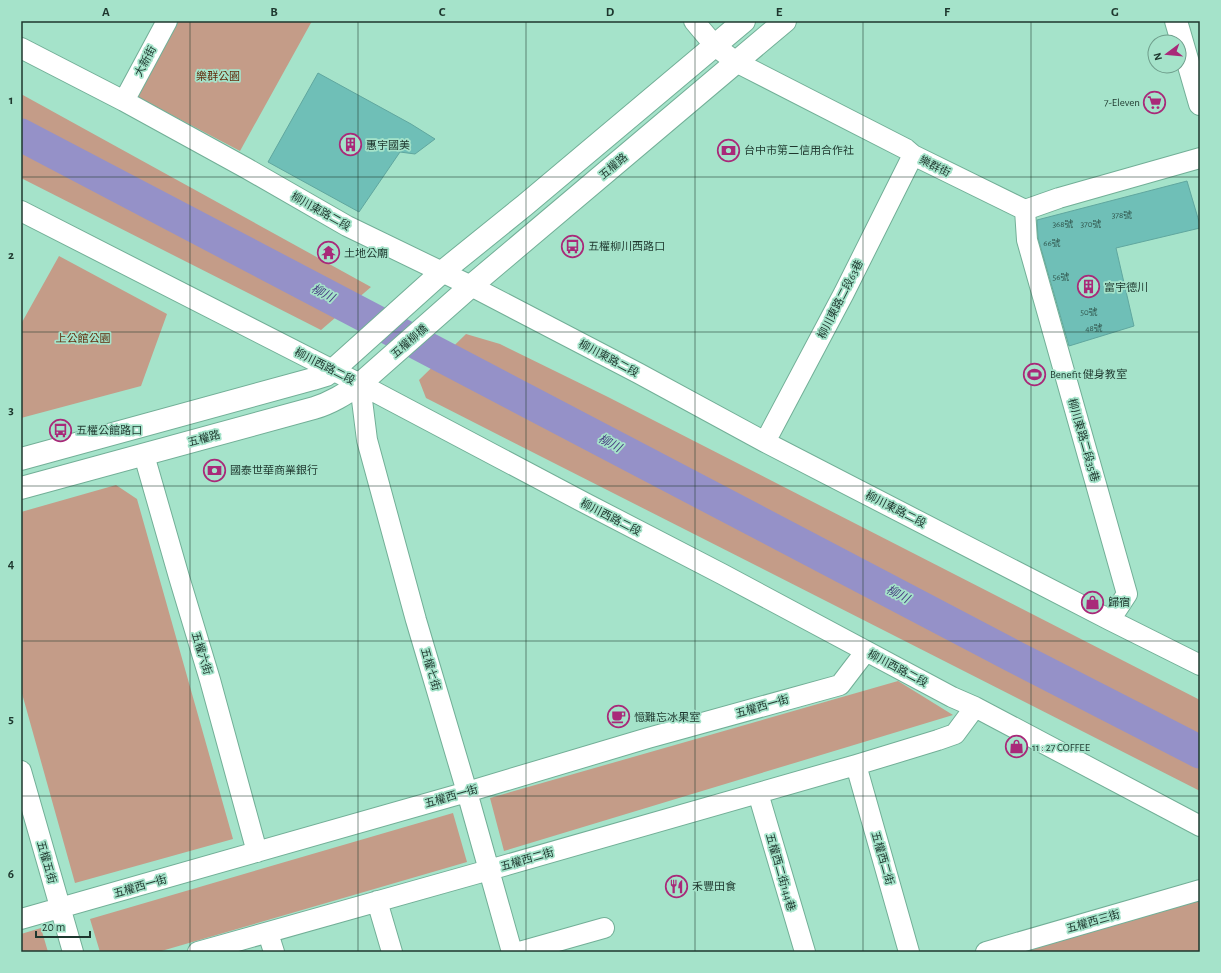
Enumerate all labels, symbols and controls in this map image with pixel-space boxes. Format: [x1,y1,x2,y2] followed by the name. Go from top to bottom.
[102,6,110,19] text: A
[270,6,278,19] text: B
[439,6,446,19] text: C
[606,6,615,19] text: D
[776,6,783,19] text: E
[944,6,951,19] text: F
[1111,6,1119,19] text: G
[1147,34,1187,74] north arrow
[132,44,158,78] street label: 大新街
[1152,51,1164,62] text: N
[196,70,240,82] park label: 樂群公園
[1142,89,1168,115] supermarket icon: 7-Eleven
[9,94,13,107] text: 1
[1104,97,1140,108] place label: 7-Eleven
[338,132,364,158] building icon: 惠宇國美
[715,137,741,163] bank icon: 台中市第二信用合作社
[366,139,410,151] place label: 惠宇國美
[744,144,854,156] place label: 台中市第二信用合作社
[597,151,629,181] street label: 五權路
[918,153,952,179] street label: 樂群街
[289,190,353,232] street label: 柳川東路二段
[1112,210,1132,220] house number: 378號
[1052,219,1074,229] house number: 368號
[1080,219,1102,229] house number: 370號
[560,233,586,259] bus stop icon: 五權柳川西路口
[1043,238,1061,248] house number: 66號
[316,240,342,266] temple icon: 土地公廟
[588,240,665,252] place label: 五權柳川西路口
[344,247,388,259] place label: 土地公廟
[8,249,14,262] text: 2
[815,258,865,340] street label: 柳川東路二段63巷
[1053,272,1070,282] house number: 56號
[1075,274,1101,300] building icon: 富宇德川
[310,281,339,305] water label: 柳川
[1104,281,1148,293] place label: 富宇德川
[1080,307,1098,317] house number: 50號
[388,322,430,360] street label: 五權柳橋
[1085,323,1103,333] house number: 48號
[56,332,111,344] park label: 上公館公園
[577,337,641,379] street label: 柳川東路二段
[293,346,357,386] street label: 柳川西路二段
[1021,361,1047,387] sports icon: Benefit 健身教室
[1050,368,1127,380] place label: Benefit 健身教室
[1066,397,1102,483] street label: 柳川東路二段35巷
[8,404,14,417] text: 3
[47,417,73,443] bus stop icon: 五權公館路口
[76,424,142,436] place label: 五權公館路口
[187,428,221,448] street label: 五權路
[597,431,626,455] water label: 柳川
[201,457,227,483] bank icon: 國泰世華商業銀行
[230,464,318,476] place label: 國泰世華商業銀行
[864,489,928,529] street label: 柳川東路二段
[579,497,643,537] street label: 柳川西路二段
[8,558,15,571] text: 4
[885,582,914,606] water label: 柳川
[1080,589,1106,615] shop icon: 歸宿
[1108,596,1130,608] place label: 歸宿
[190,630,214,676] street label: 五權六街
[419,646,443,692] street label: 五權七街
[866,647,930,689] street label: 柳川西路二段
[734,693,790,719] street label: 五權西一街
[606,704,632,730] cafe icon: 憶難忘冰果室
[634,711,700,723] place label: 憶難忘冰果室
[8,713,14,726] text: 5
[1003,734,1029,760] shop icon: 11 : 27 COFFEE
[1032,742,1091,753] place label: 11 : 27 COFFEE
[423,783,479,809] street label: 五權西一街
[870,830,896,886] street label: 五權西二街
[764,832,798,912] street label: 五權西二街144巷
[35,839,59,885] street label: 五權五街
[499,846,555,872] street label: 五權西二街
[8,868,14,881] text: 6
[112,873,168,899] street label: 五權西一街
[664,873,690,899] restaurant icon: 禾豐田食
[692,880,736,892] place label: 禾豐田食
[1065,908,1121,934] street label: 五權西三街
[36,913,90,939] scale bar
[42,921,65,933] text: 20 m

